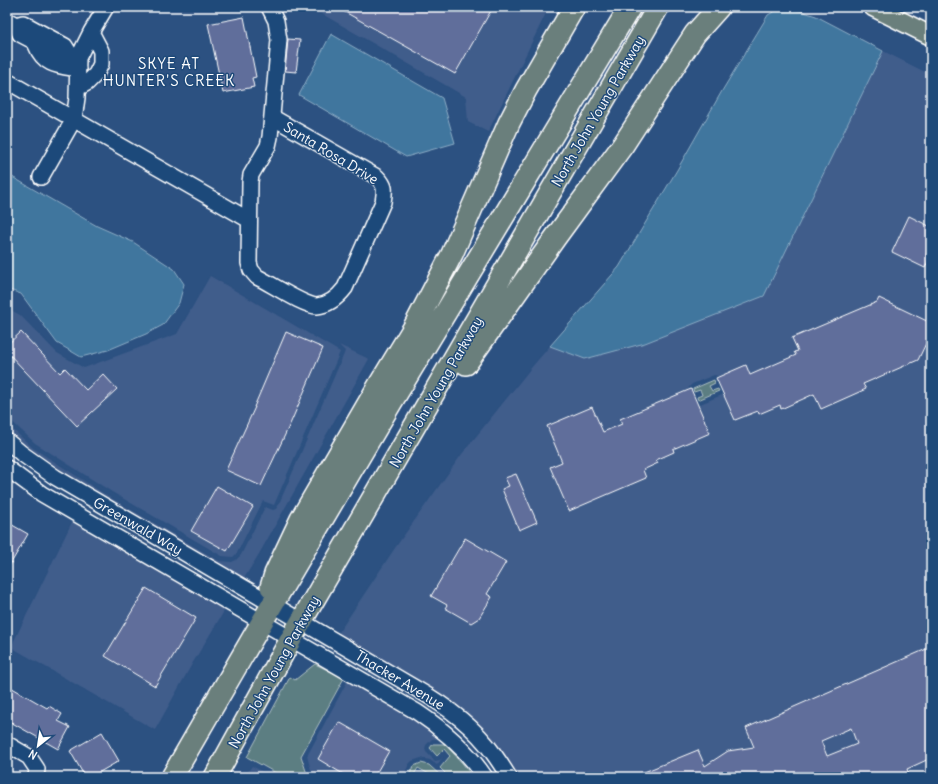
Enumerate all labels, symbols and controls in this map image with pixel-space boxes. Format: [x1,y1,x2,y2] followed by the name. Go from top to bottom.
[547,32,649,190] street label: North John Young Parkway
[103,54,235,90] district label: SKYE AT HUNTER'S CREEK
[280,118,382,188] street label: Santa Rosa Drive
[385,313,487,471] street label: North John Young Parkway
[90,493,186,559] street label: Greenwald Way
[225,593,323,751] street label: North John Young Parkway
[352,646,448,714] street label: Thacker Avenue
[18,726,58,766] north arrow
[26,747,40,763] text: N

